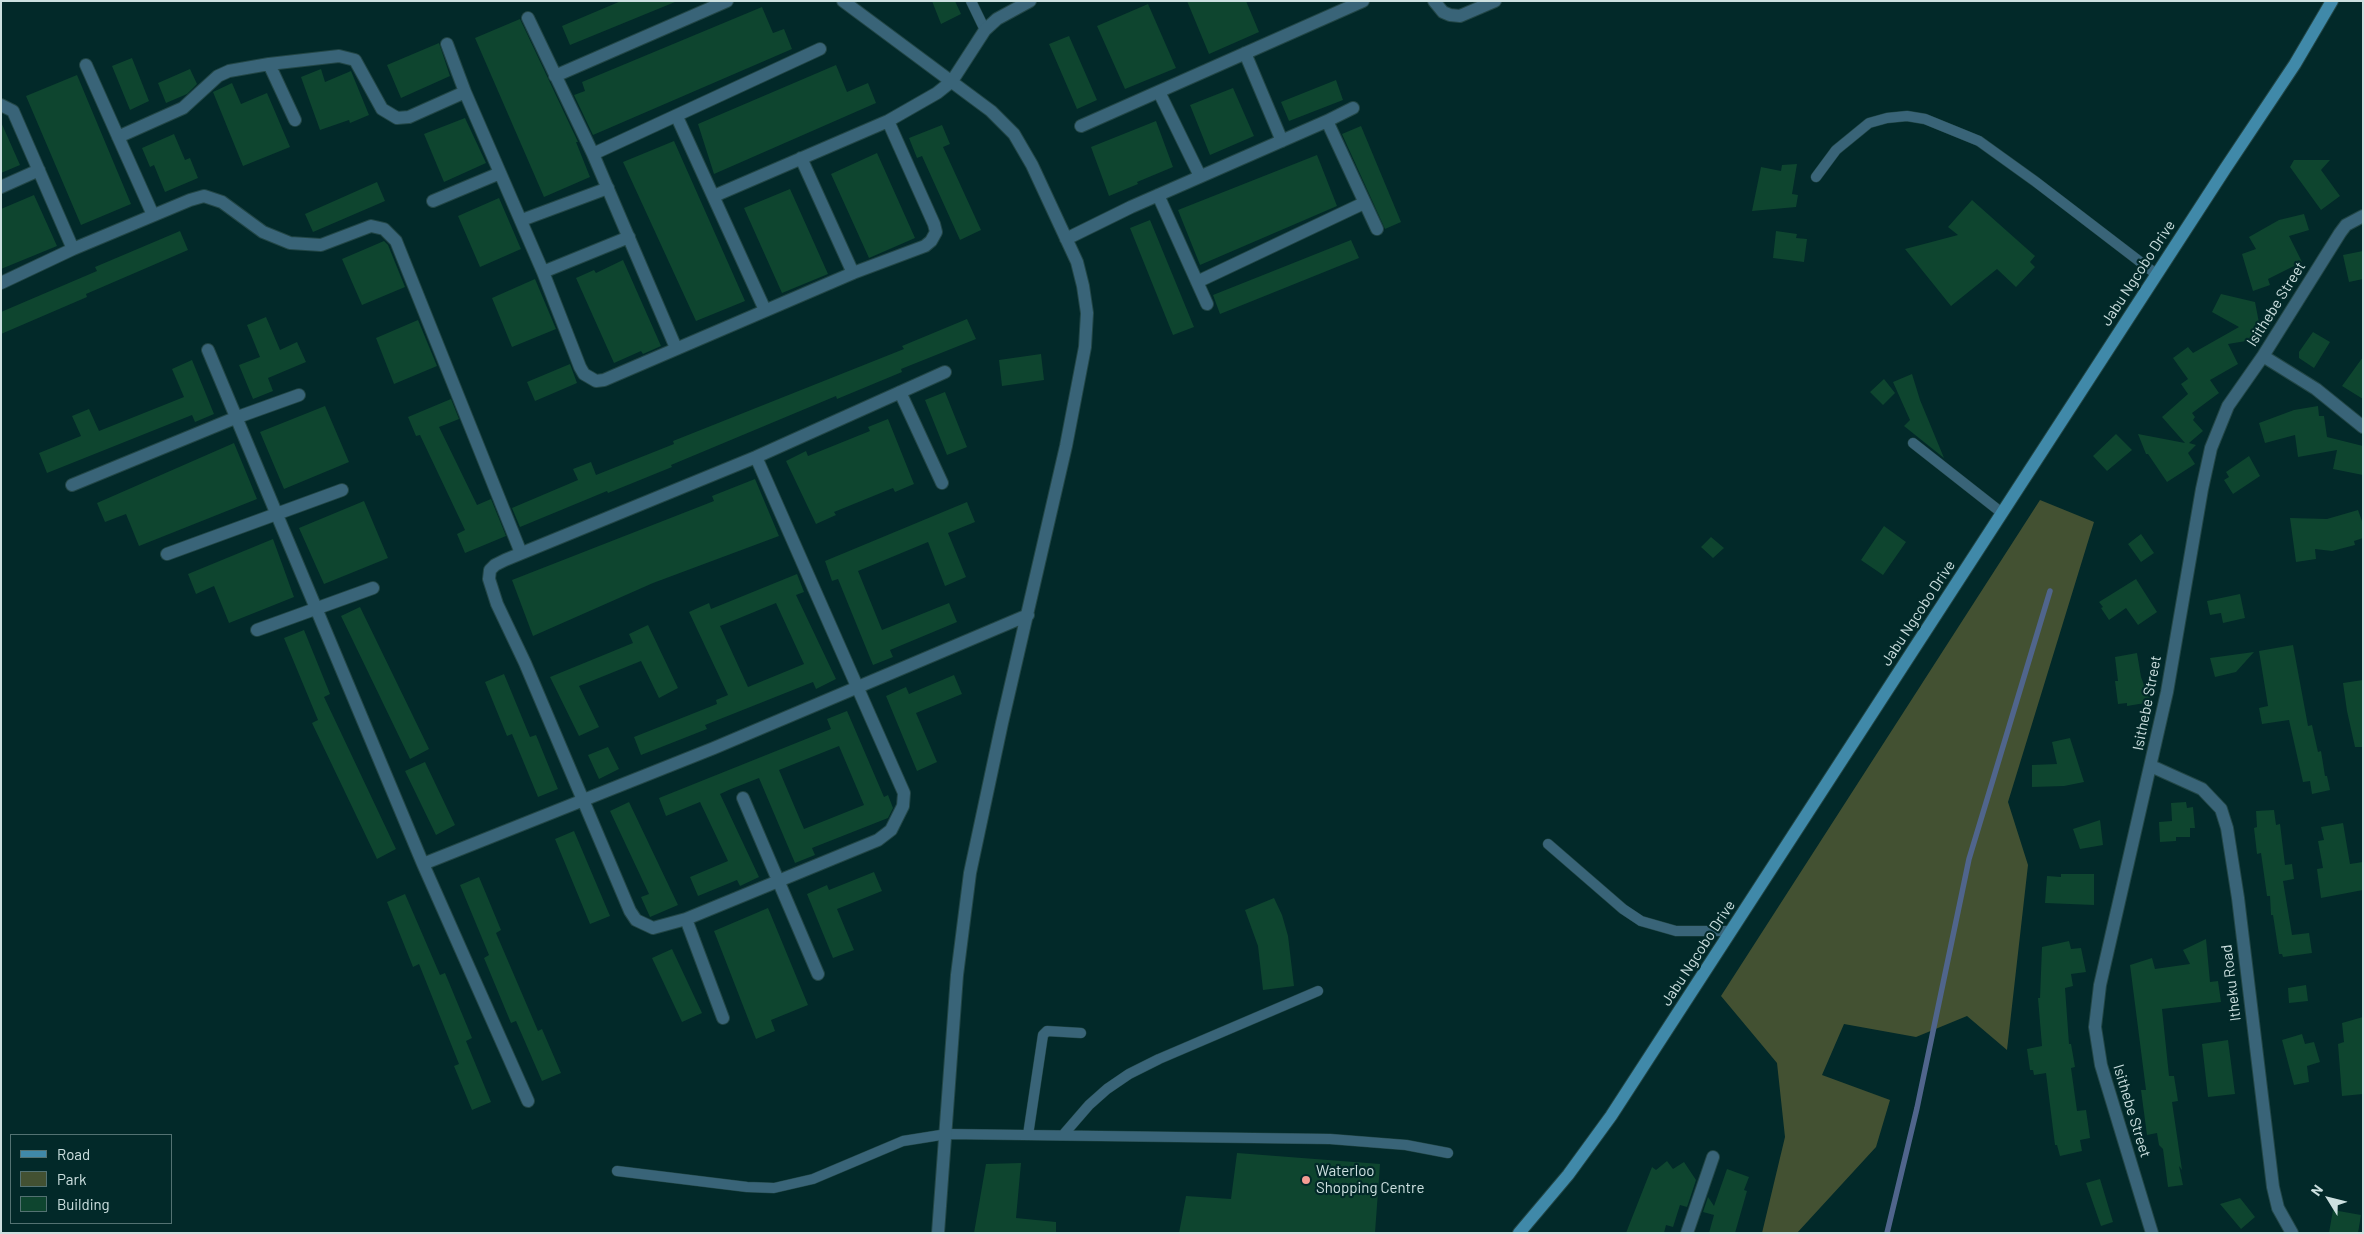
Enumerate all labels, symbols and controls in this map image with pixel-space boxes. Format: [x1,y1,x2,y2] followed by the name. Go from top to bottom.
[2097,217,2179,329] street label: Jabu Ngcobo Drive
[2243,258,2309,350] street label: Isithebe Street
[1877,557,1959,669] street label: Jabu Ngcobo Drive
[2129,654,2165,752] street label: Isithebe Street
[1657,897,1739,1009] street label: Jabu Ngcobo Drive
[2217,944,2245,1022] street label: Itheku Road
[2109,1062,2155,1160] street label: Isithebe Street
[10,1134,172,1224] legend
[57,1145,90,1163] text: Road
[1316,1162,1424,1197] place label: Waterloo Shopping Centre
[57,1170,86,1188] text: Park
[1300,1174,1312,1186] marker: Waterloo Shopping Centre
[2304,1174,2354,1224] north arrow
[2307,1181,2326,1199] text: N
[57,1195,110,1213] text: Building

